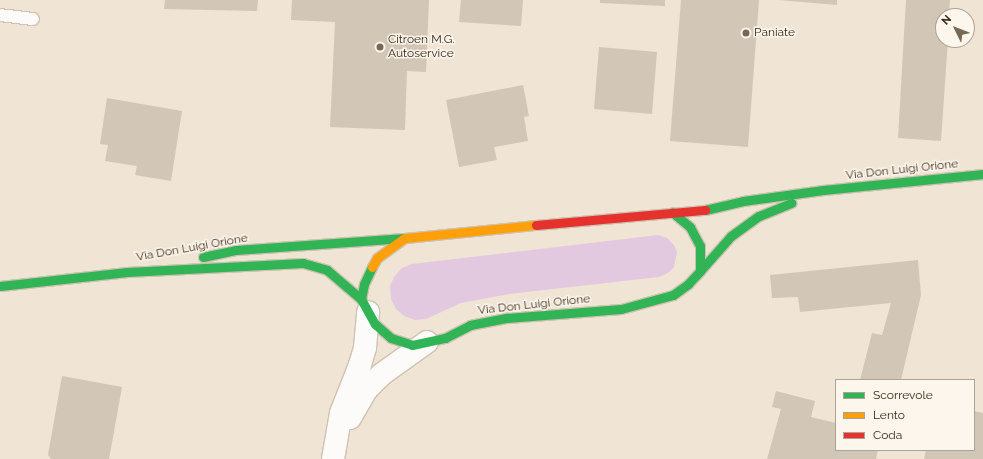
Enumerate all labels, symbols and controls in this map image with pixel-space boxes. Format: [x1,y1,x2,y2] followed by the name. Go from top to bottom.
[935,8,975,48] north arrow
[939,13,954,28] text: N
[754,26,795,40] place label: Paniate
[741,28,751,38] marker: Paniate
[388,33,455,61] place label: Citroen M.G. Autoservice
[375,42,385,52] marker: Citroen M.G. Autoservice
[845,157,959,183] street label: Via Don Luigi Orione
[135,231,249,265] street label: Via Don Luigi Orione
[477,292,591,318] street label: Via Don Luigi Orione
[835,379,975,451] legend
[873,388,933,402] text: Scorrevole
[873,408,905,422] text: Lento
[873,428,902,442] text: Coda

